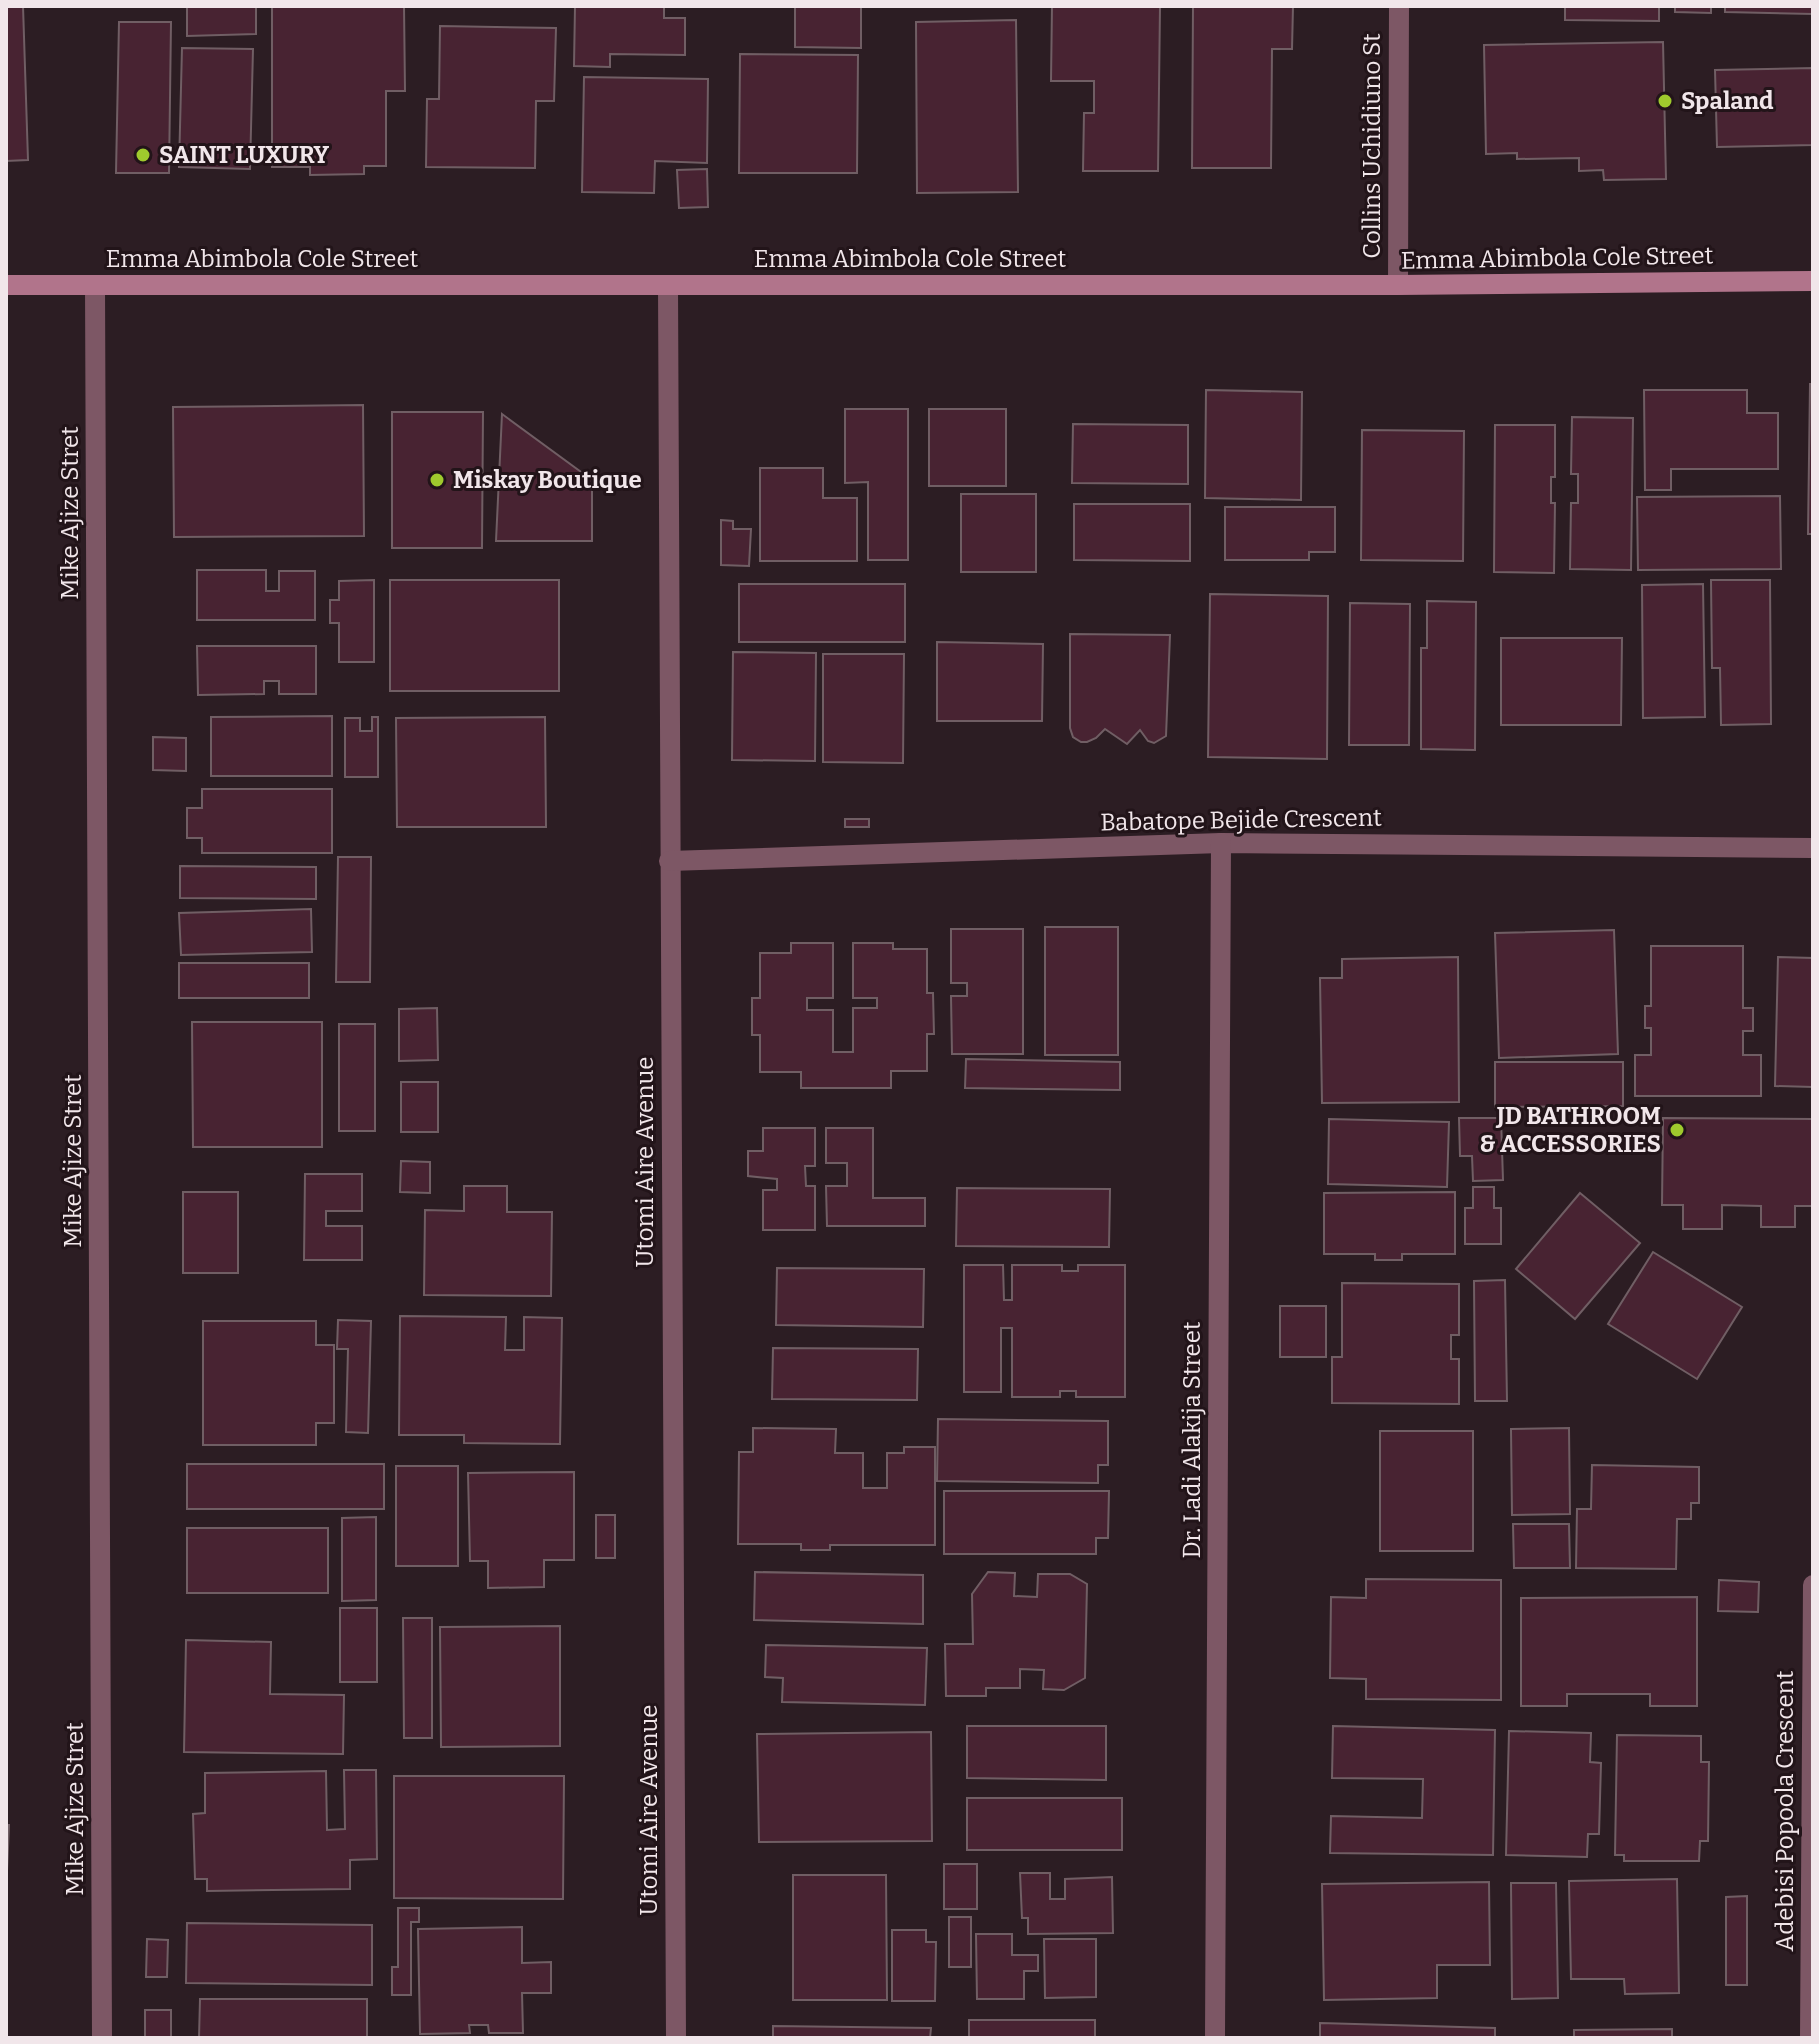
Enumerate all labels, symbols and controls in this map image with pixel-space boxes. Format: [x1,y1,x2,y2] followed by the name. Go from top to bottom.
[1358,33,1386,259] street label: Collins Uchidiuno St
[1681,87,1774,115] place label: Spaland
[1656,92,1674,110] marker: Spaland
[159,141,329,169] place label: SAINT LUXURY
[134,146,152,164] marker: SAINT LUXURY
[1401,241,1714,275] street label: Emma Abimbola Cole Street
[106,245,419,273] street label: Emma Abimbola Cole Street
[754,245,1067,273] street label: Emma Abimbola Cole Street
[56,426,84,600] street label: Mike Ajize Stret
[453,466,642,494] place label: Miskay Boutique
[428,471,446,489] marker: Miskay Boutique
[1100,804,1382,836] street label: Babatope Bejide Crescent
[631,1057,659,1267] street label: Utomi Aire Avenue
[59,1074,87,1248] street label: Mike Ajize Stret
[1479,1102,1661,1158] place label: JD BATHROOM & ACCESSORIES
[1668,1121,1686,1139] marker: JD BATHROOM & ACCESSORIES
[1178,1321,1206,1559] street label: Dr. Ladi Alakija Street
[1771,1670,1799,1951] street label: Adebisi Popoola Crescent
[635,1705,663,1915] street label: Utomi Aire Avenue
[61,1722,89,1896] street label: Mike Ajize Stret

